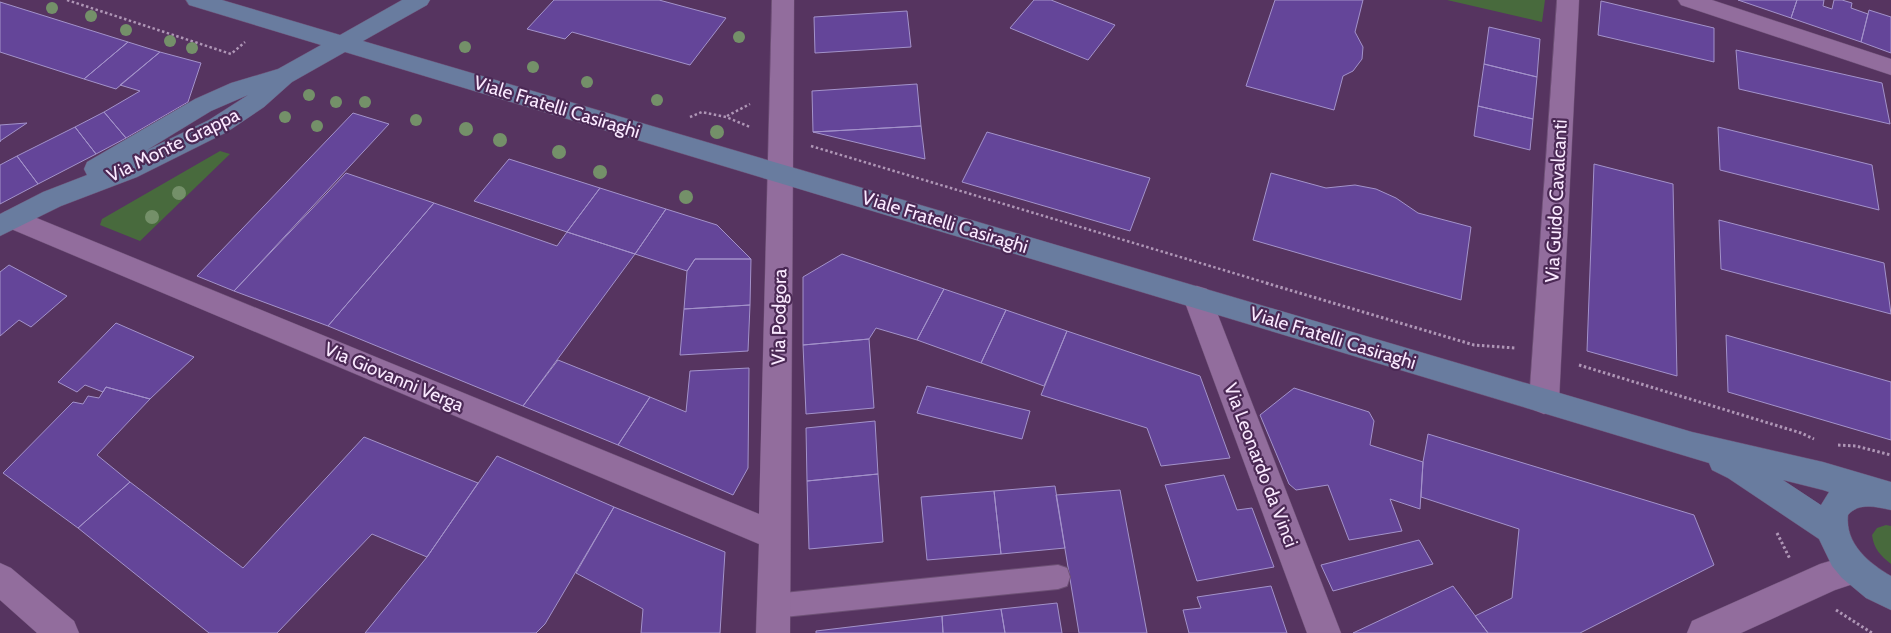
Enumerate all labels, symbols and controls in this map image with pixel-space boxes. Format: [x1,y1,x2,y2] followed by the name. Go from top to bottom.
[471,71,643,143] street label: Viale Fratelli Casiraghi
[103,103,243,187] street label: Via Monte Grappa
[1540,119,1572,283] street label: Via Guido Cavalcanti
[859,186,1031,258] street label: Viale Fratelli Casiraghi
[767,269,791,365] street label: Via Podgora
[1247,302,1419,374] street label: Viale Fratelli Casiraghi
[321,337,467,417] street label: Via Giovanni Verga
[1219,380,1303,550] street label: Via Leonardo da Vinci

